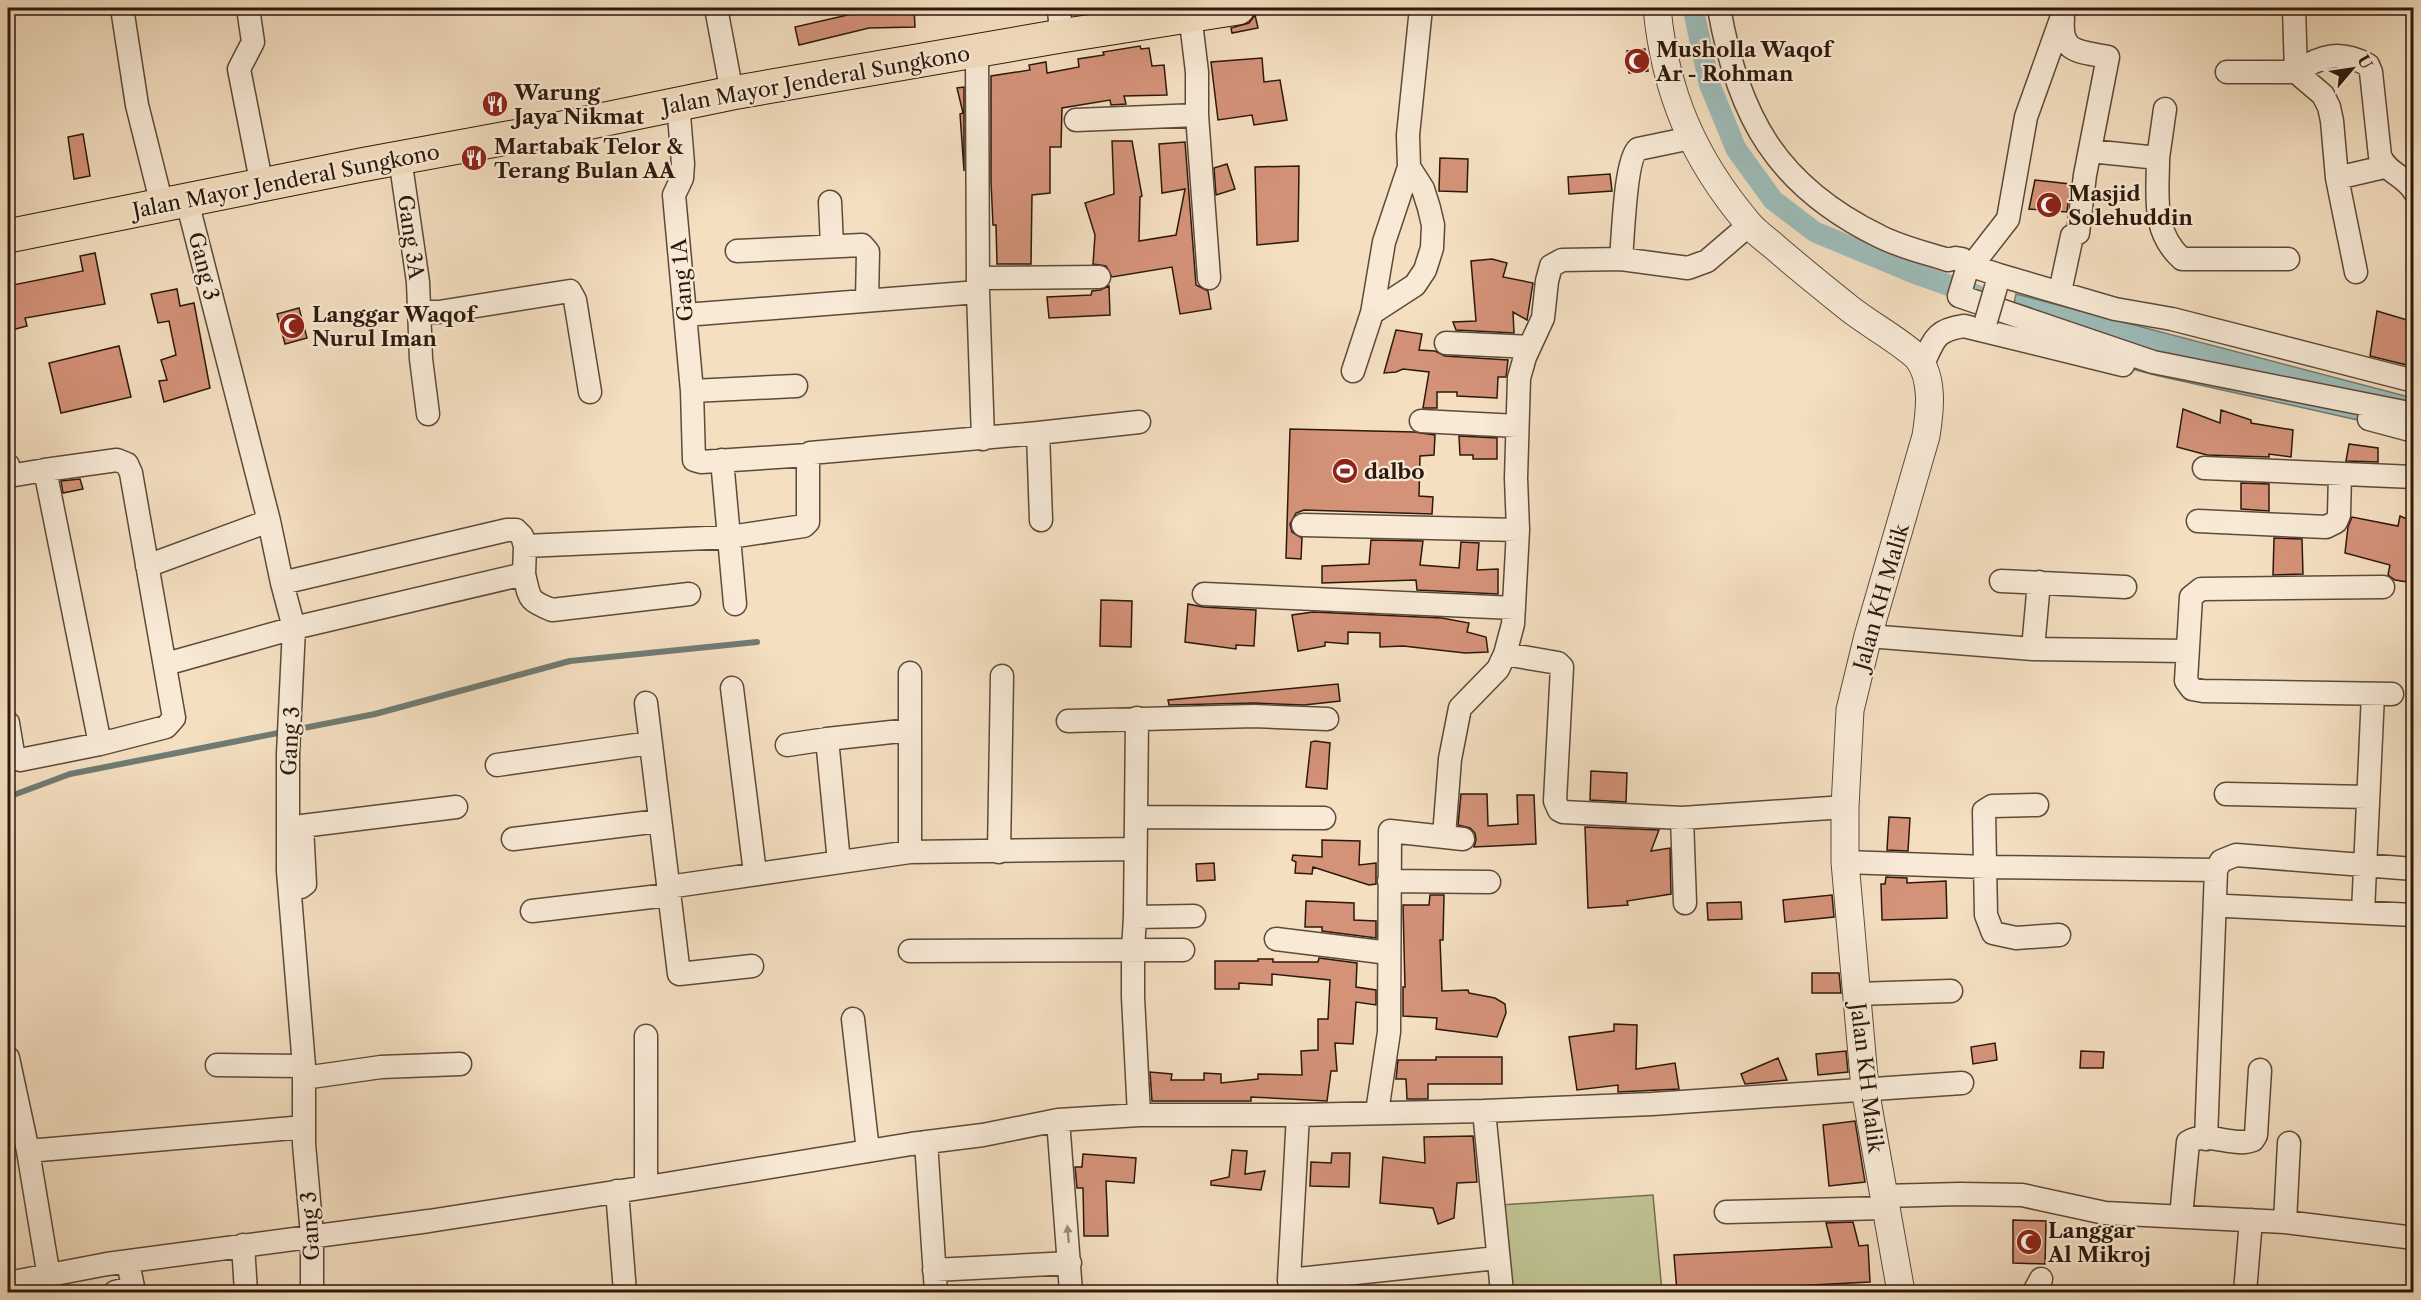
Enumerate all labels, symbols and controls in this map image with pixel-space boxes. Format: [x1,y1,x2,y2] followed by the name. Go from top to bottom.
[1655,37,1835,86] place label: Musholla Waqof Ar - Rohman
[2322,39,2382,99] north arrow
[657,41,972,120] street label: Jalan Mayor Jenderal Sungkono
[1622,46,1652,76] mosque icon: Musholla Waqof Ar - Rohman
[2353,51,2377,72] text: U
[510,80,645,129] place label: Warung Jaya Nikmat
[480,89,510,119] restaurant icon: Warung Jaya Nikmat
[494,134,684,183] place label: Martabak Telor & Terang Bulan AA
[127,139,442,224] street label: Jalan Mayor Jenderal Sungkono
[459,143,489,173] restaurant icon: Martabak Telor & Terang Bulan AA
[2068,181,2193,230] place label: Masjid Solehuddin
[2034,190,2064,220] mosque icon: Masjid Solehuddin
[393,193,429,281] street label: Gang 3A
[183,229,225,303] street label: Gang 3
[666,237,698,323] street label: Gang 1A
[312,302,478,351] place label: Langgar Waqof Nurul Iman
[277,311,307,341] mosque icon: Langgar Waqof Nurul Iman
[1330,456,1360,486] sports icon: dalbo
[1364,459,1425,484] place label: dalbo
[1847,520,1914,676] street label: Jalan KH Malik
[276,706,304,776] street label: Gang 3
[1845,999,1889,1155] street label: Jalan KH Malik
[296,1191,324,1261] street label: Gang 3
[2047,1218,2151,1267] place label: Langgar Al Mikroj
[1063,1225,1073,1244] one-way arrow
[2014,1227,2044,1257] mosque icon: Langgar Al Mikroj

